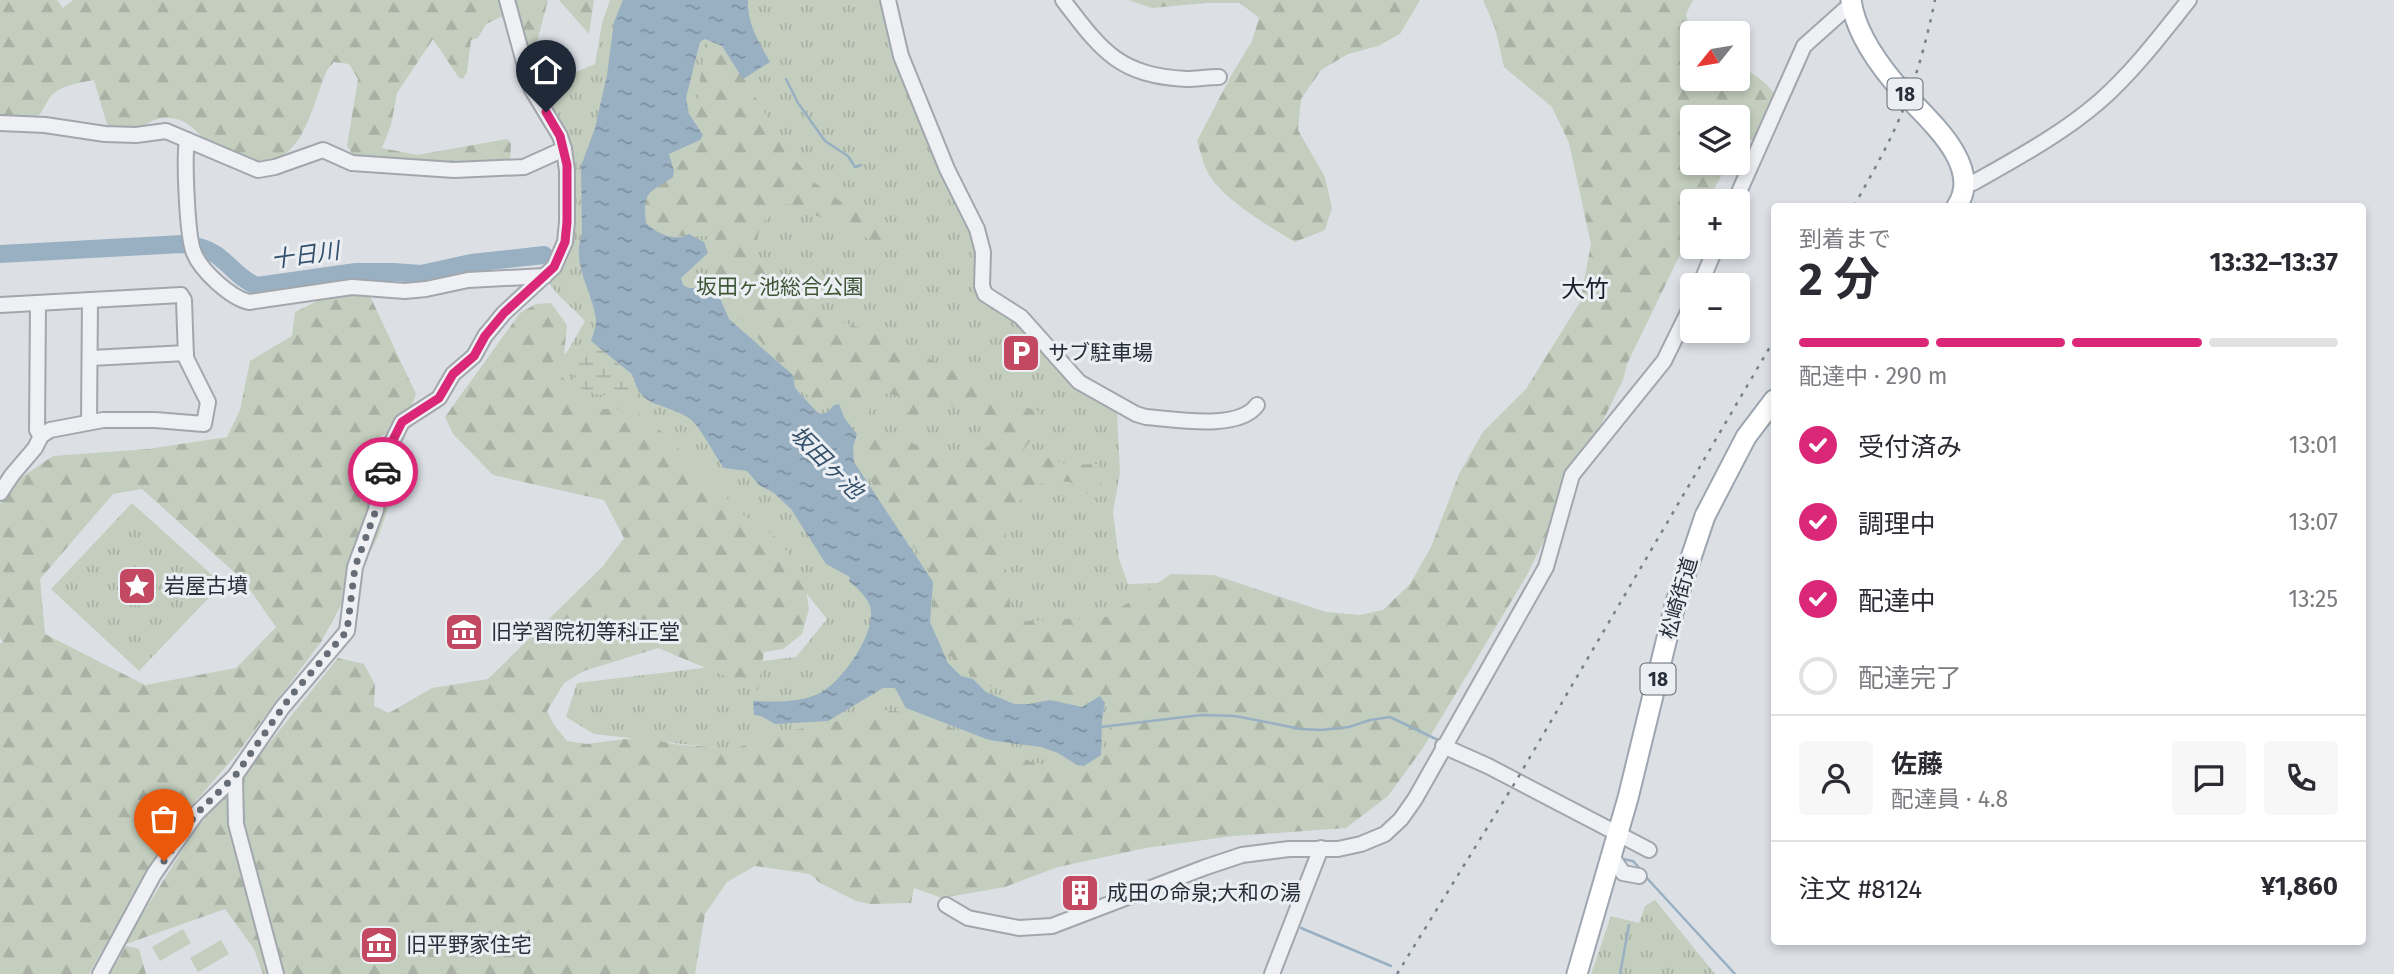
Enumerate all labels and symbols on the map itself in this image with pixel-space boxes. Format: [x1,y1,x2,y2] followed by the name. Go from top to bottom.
[1680,21,1750,91] north arrow
[516,40,576,112] pin
[1888,78,1923,110] road number: 18
[269,236,344,274] water label: 十日川
[696,274,864,300] park label: 坂田ヶ池総合公園
[1561,275,1609,303] district label: 大竹
[1000,332,1042,374] parking icon: サブ駐車場
[1048,340,1153,366] place label: サブ駐車場
[785,420,871,506] water label: 坂田ヶ池
[348,437,418,507] courier
[1655,554,1703,642] street label: 松崎街道
[116,565,158,607] place icon: 岩屋古墳
[164,573,248,599] place label: 岩屋古墳
[443,611,485,653] museum icon: 旧学習院初等科正堂
[491,619,680,645] place label: 旧学習院初等科正堂
[1640,664,1676,694] road number: 18
[134,789,194,861] pin
[1059,872,1101,914] building icon: 成田の命泉;大和の湯
[1107,880,1301,906] place label: 成田の命泉;大和の湯
[358,924,400,966] museum icon: 旧平野家住宅
[406,932,532,958] place label: 旧平野家住宅

